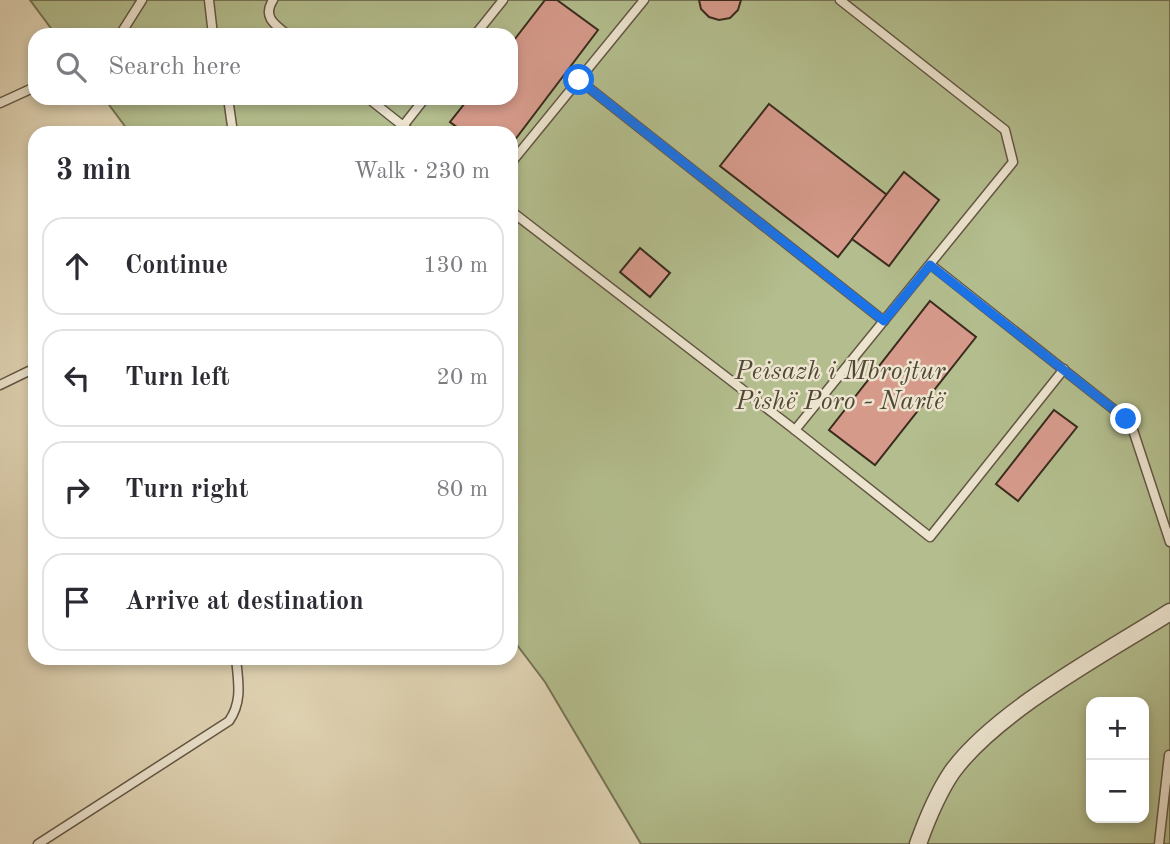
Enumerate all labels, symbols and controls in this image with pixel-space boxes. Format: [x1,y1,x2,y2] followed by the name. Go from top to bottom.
[28,28,518,105] search box
[52,48,90,86] icon: search
[108,54,241,80] text: Search here
[563,64,594,95] route start
[56,156,131,186] text: 3 min
[354,160,490,183] text: Walk · 230 m
[58,247,96,285] icon: ahead
[125,253,228,279] text: Continue
[423,254,488,277] text: 130 m
[58,359,96,397] icon: left
[734,359,947,415] park label: Peisazh i Mbrojtur Pishë Poro - Nartë
[125,365,230,391] text: Turn left
[437,366,488,389] text: 20 m
[1110,403,1141,434] route end
[58,471,96,509] icon: right
[125,477,248,503] text: Turn right
[437,478,488,501] text: 80 m
[58,583,96,621] icon: arrive
[125,589,364,615] text: Arrive at destination
[1086,697,1149,823] map controls
[1086,697,1149,760] button: +
[1086,760,1149,823] button: −

